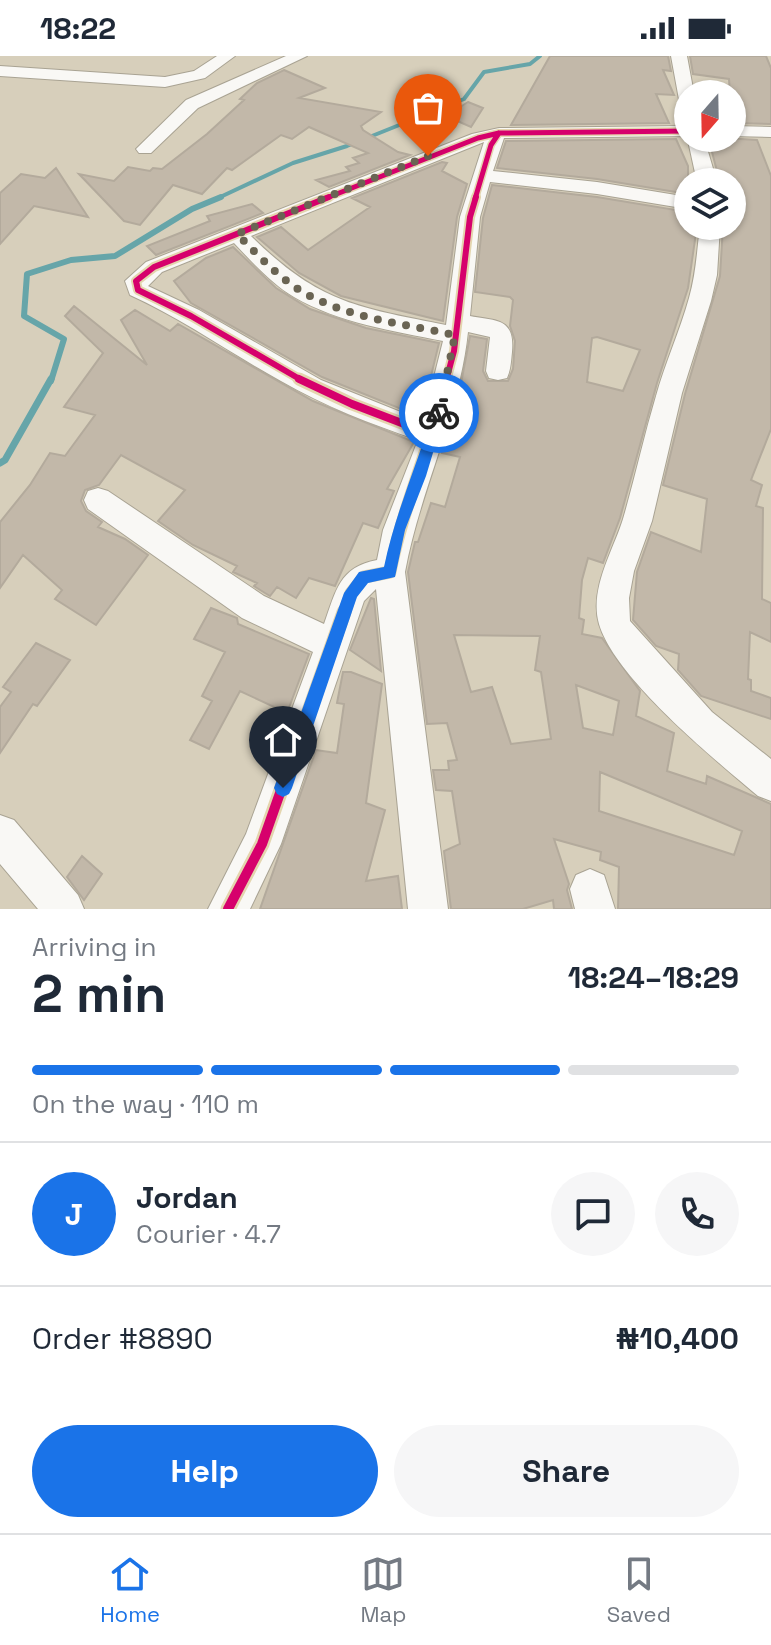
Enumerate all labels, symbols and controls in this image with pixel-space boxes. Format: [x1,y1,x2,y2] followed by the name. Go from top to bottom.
[40,9,116,48] text: 18:22
[394,74,462,156] pin
[674,80,746,152] north arrow
[674,80,746,240] map controls
[406,86,450,130] icon: bag
[674,168,746,240] button: layers
[399,373,479,453] courier
[417,391,461,435] icon: bike
[249,706,317,788] pin
[261,718,305,762] icon: home
[32,930,156,964] text: Arriving in
[568,958,739,997] text: 18:24–18:29
[32,961,166,1027] text: 2 min
[32,1087,259,1121] text: On the way · 110 m
[551,1172,635,1256] button: chat
[655,1172,739,1256] button: phone
[136,1178,238,1217] text: Jordan
[65,1195,83,1234] text: J
[136,1217,281,1251] text: Courier · 4.7
[32,1319,213,1358] text: Order #8890
[615,1319,739,1358] text: ₦10,400
[32,1425,378,1517] button: Help
[394,1425,739,1517] button: Share
[100,1552,160,1628] tab: Home
[360,1552,406,1628] tab: Map
[607,1552,671,1628] tab: Saved

